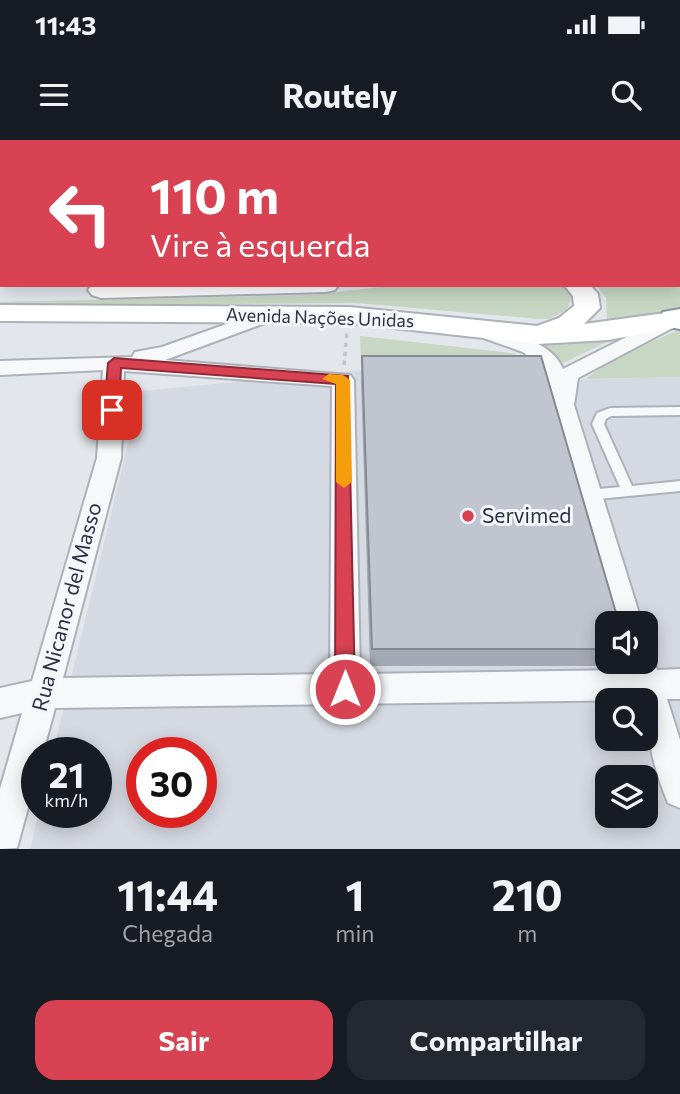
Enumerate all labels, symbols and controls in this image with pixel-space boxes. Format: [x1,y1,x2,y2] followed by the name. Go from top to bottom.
[35,9,97,40] text: 11:43
[283,75,397,115] text: Routely
[35,76,73,114] icon: menu
[607,76,645,114] icon: search
[150,164,279,224] text: 110 m
[35,168,126,259] icon: left
[150,224,371,264] text: Vire à esquerda
[226,303,414,331] street label: Avenida Nações Unidas
[82,380,142,440] pin
[93,391,131,429] icon: arrive
[26,499,105,714] street label: Rua Nicanor del Masso
[482,502,571,527] place label: Servimed
[460,508,476,524] marker: Servimed
[595,611,658,828] map controls
[595,611,658,674] button: sound
[308,652,382,726] position arrow
[595,688,658,751] button: search
[126,737,217,828] speed limit sign: 30
[49,752,84,795] text: 21
[595,765,658,828] button: layers
[45,789,88,811] text: km/h
[117,868,218,920] text: 11:44
[345,868,364,920] text: 1
[492,868,563,920] text: 210
[122,919,213,947] text: Chegada
[335,919,374,947] text: min
[517,919,537,947] text: m
[35,1000,333,1080] button: Sair
[347,1000,645,1080] button: Compartilhar

